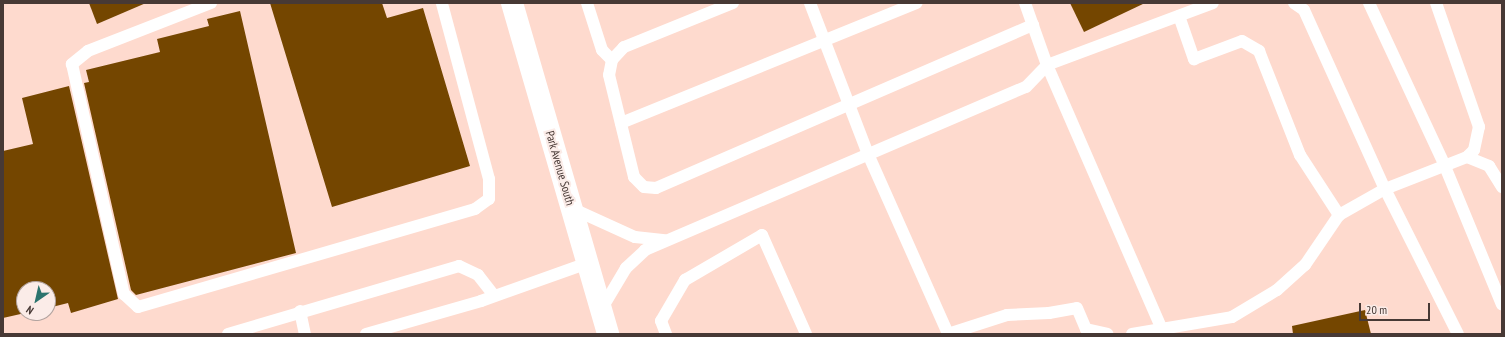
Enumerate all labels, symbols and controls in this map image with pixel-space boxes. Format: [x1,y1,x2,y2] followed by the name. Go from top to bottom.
[542,129,578,207] street label: Park Avenue South
[16,281,56,321] north arrow
[1361,295,1432,321] scale bar
[1366,302,1387,317] text: 20 m
[23,303,36,318] text: N

